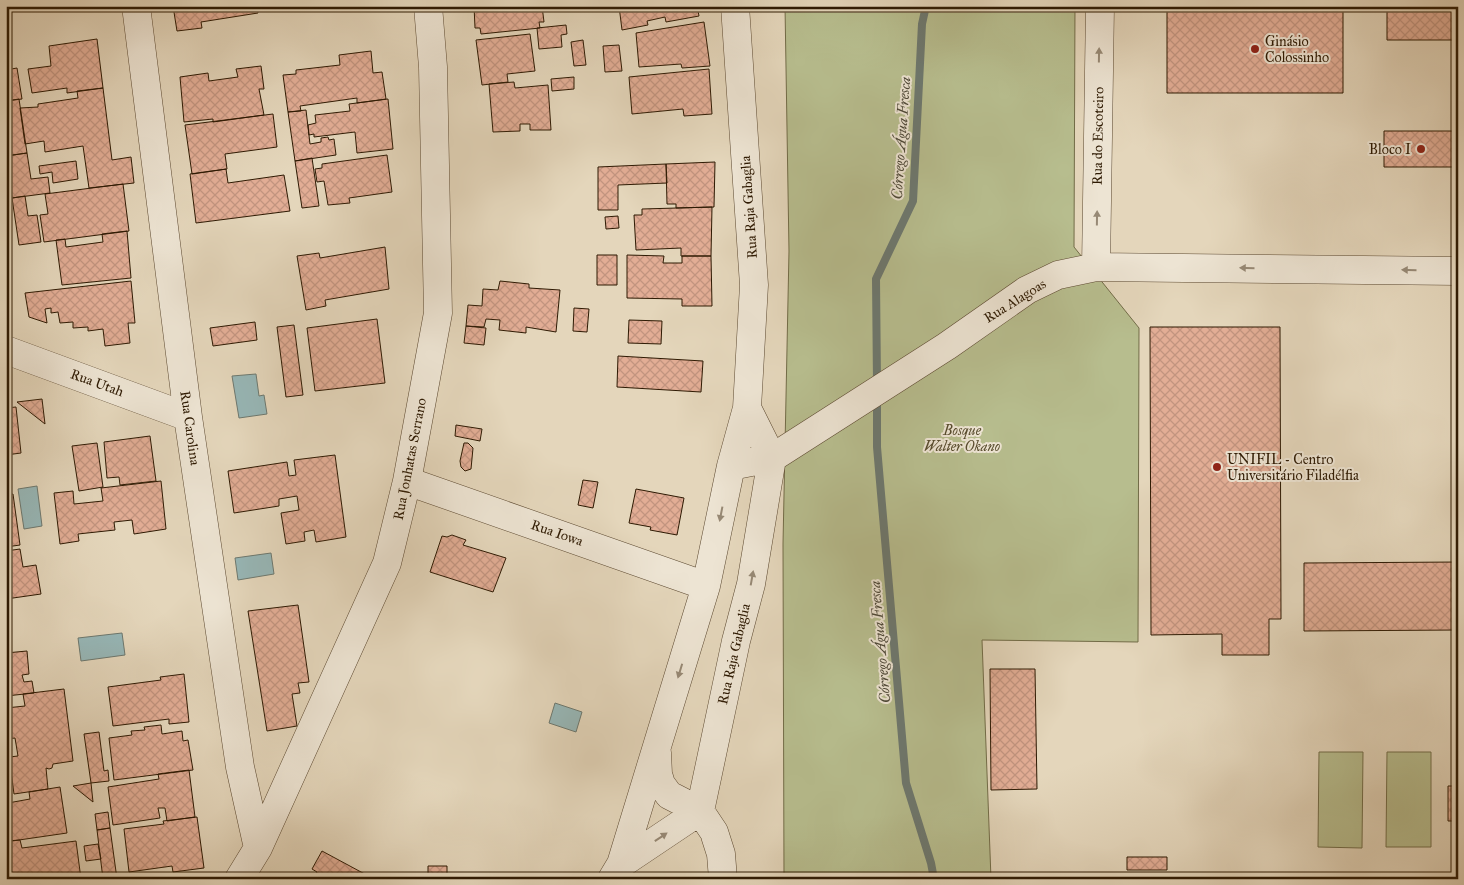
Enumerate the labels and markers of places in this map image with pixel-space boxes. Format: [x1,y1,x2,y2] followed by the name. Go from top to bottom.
[1265,33,1329,66] place label: Ginásio Colossinho
[1249,43,1261,55] marker: Ginásio Colossinho
[1369,141,1411,158] place label: Bloco I
[1415,143,1427,155] marker: Bloco I
[1227,451,1359,484] place label: UNIFIL - Centro Universitário Filadélfia
[1211,461,1223,473] marker: UNIFIL - Centro Universitário Filadélfia

